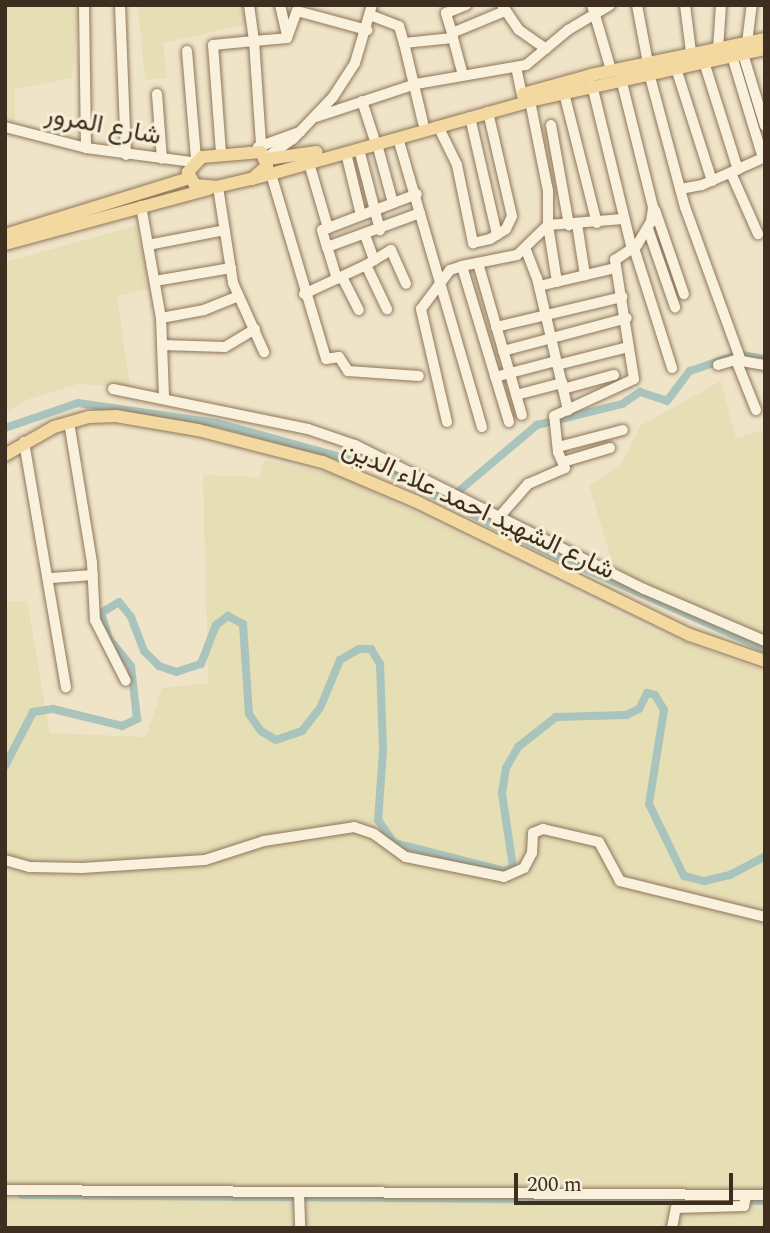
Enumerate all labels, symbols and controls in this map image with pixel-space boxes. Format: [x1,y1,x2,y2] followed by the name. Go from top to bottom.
[42,99,164,153] street label: شارع المرور
[337,433,619,587] street label: شارع الشهيد احمد علاء الدين
[518,1160,737,1204] scale bar
[527,1169,582,1201] text: 200 m

